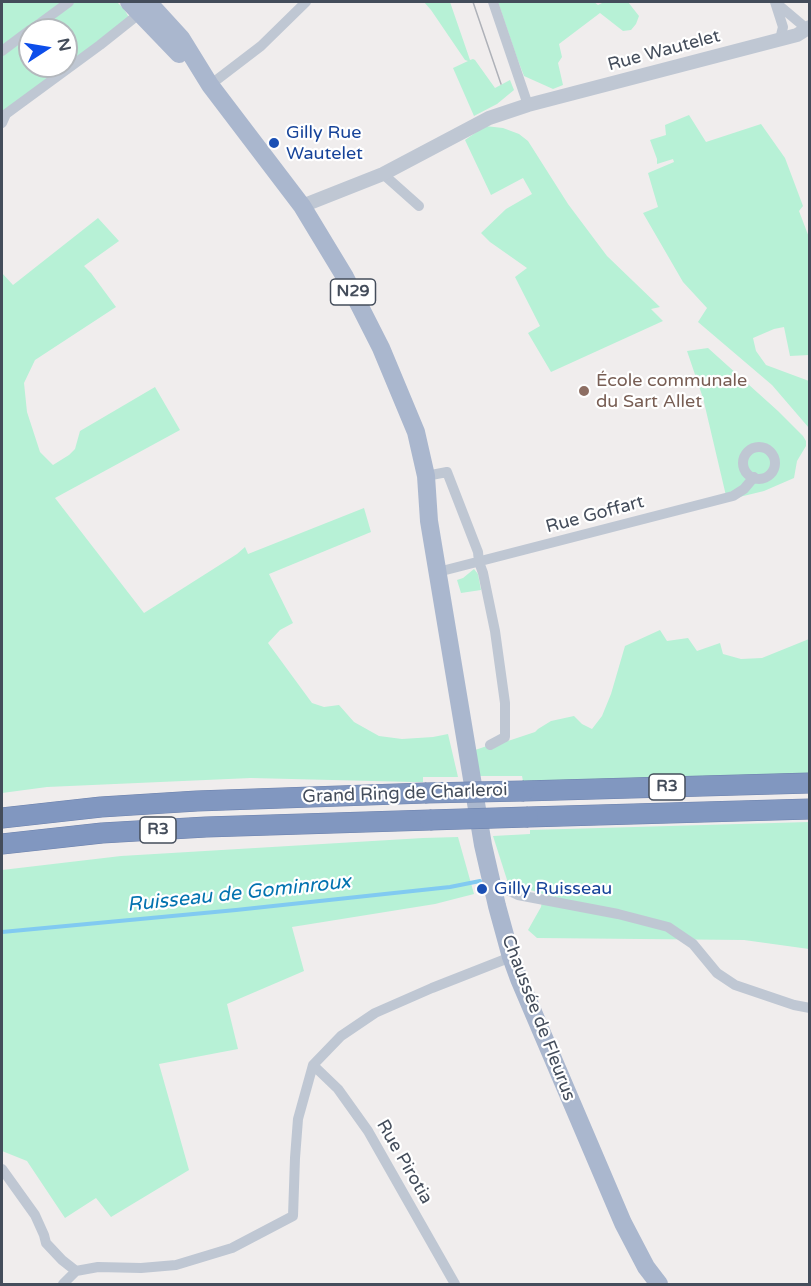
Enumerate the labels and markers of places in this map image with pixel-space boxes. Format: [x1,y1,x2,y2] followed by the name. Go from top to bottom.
[286,122,363,164] place label: Gilly Rue Wautelet
[267,136,281,150] marker: Gilly Rue Wautelet
[596,370,747,412] place label: École communale du Sart Allet
[577,384,591,398] marker: École communale du Sart Allet
[494,878,612,900] place label: Gilly Ruisseau
[475,882,489,896] marker: Gilly Ruisseau

